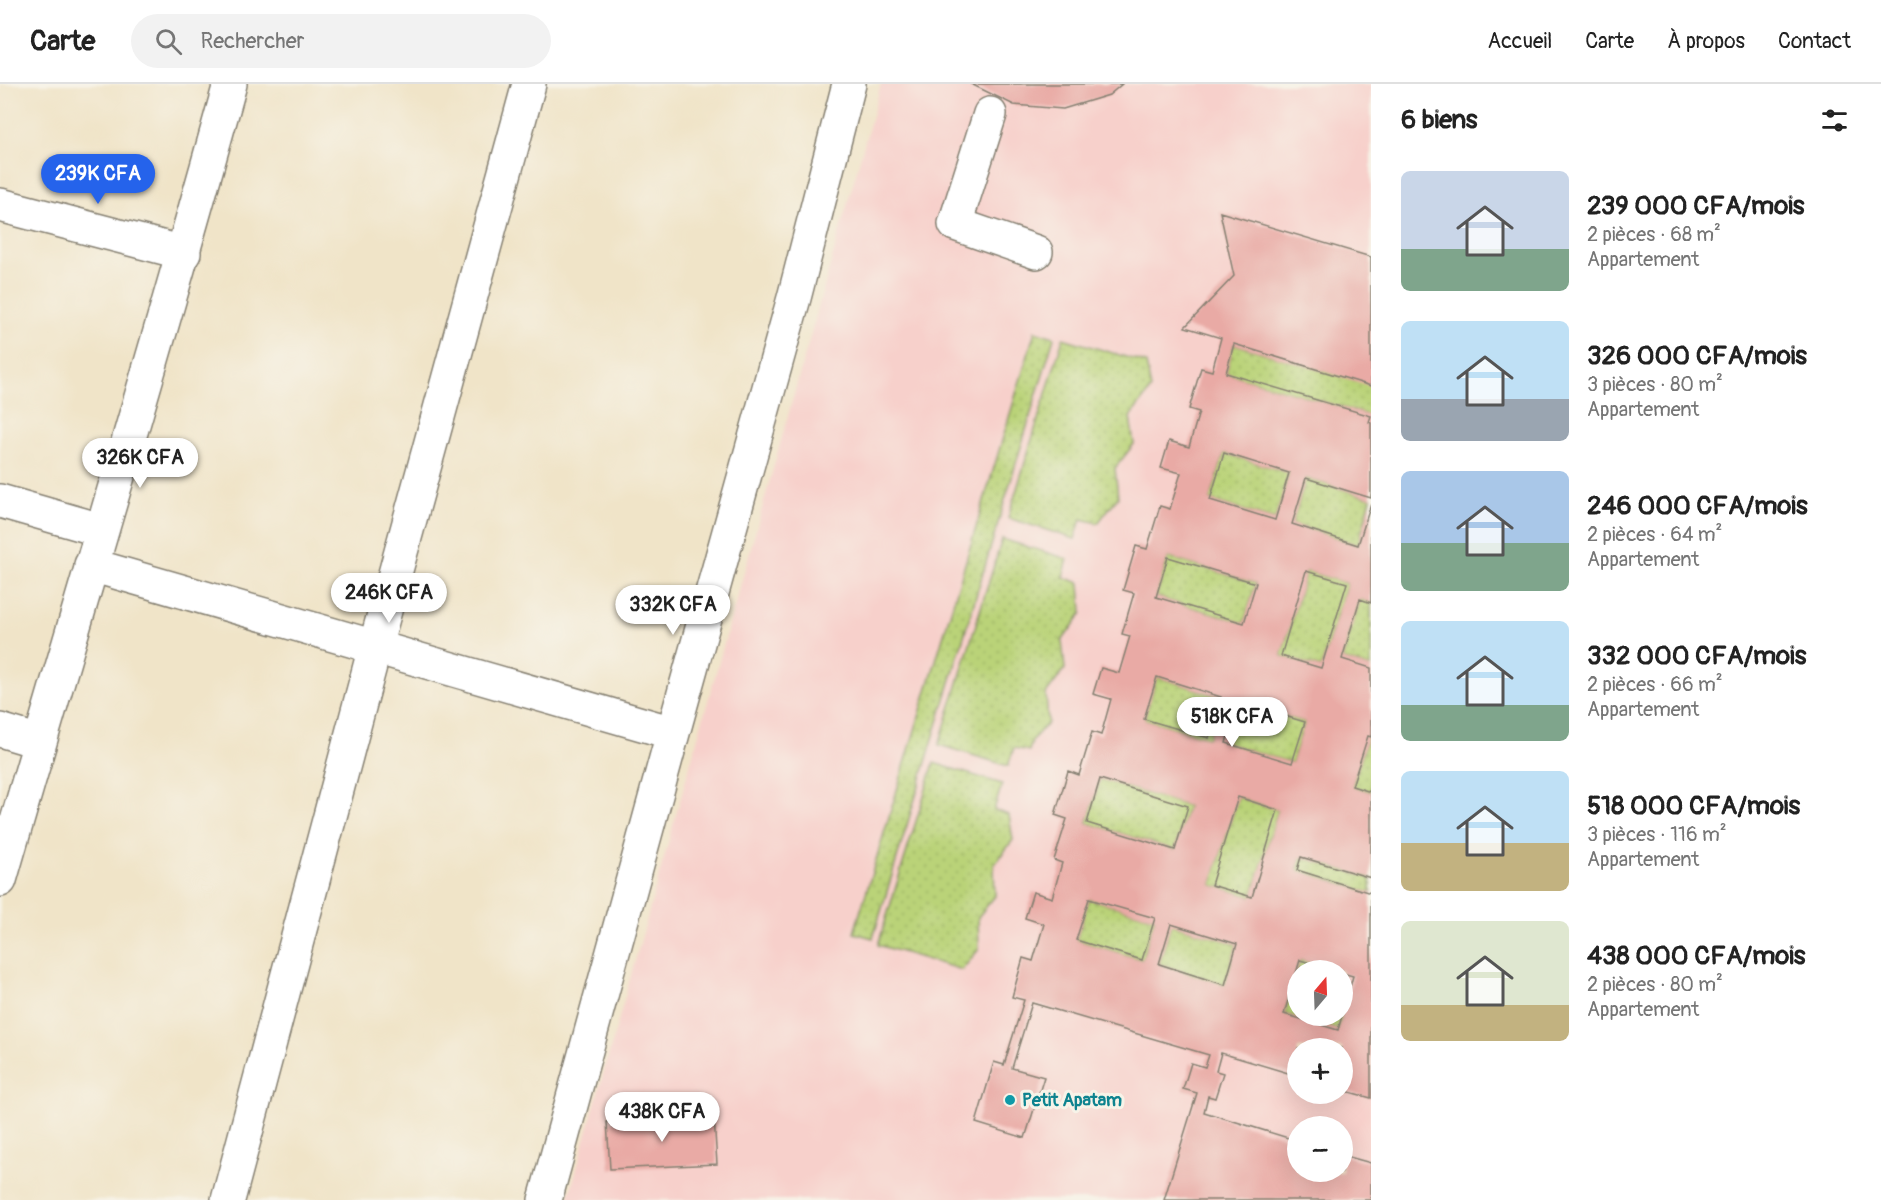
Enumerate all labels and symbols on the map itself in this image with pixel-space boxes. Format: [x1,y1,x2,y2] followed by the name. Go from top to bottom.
[36,154,160,205] pin: 239K CFA
[78,438,202,489] pin: 326K CFA
[327,573,451,624] pin: 246K CFA
[611,585,735,636] pin: 332K CFA
[1170,697,1294,748] pin: 518K CFA
[1287,960,1353,1026] north arrow
[1022,1089,1122,1112] place label: Petit Apatam
[600,1092,724,1143] pin: 438K CFA
[1003,1093,1017,1107] marker: Petit Apatam

